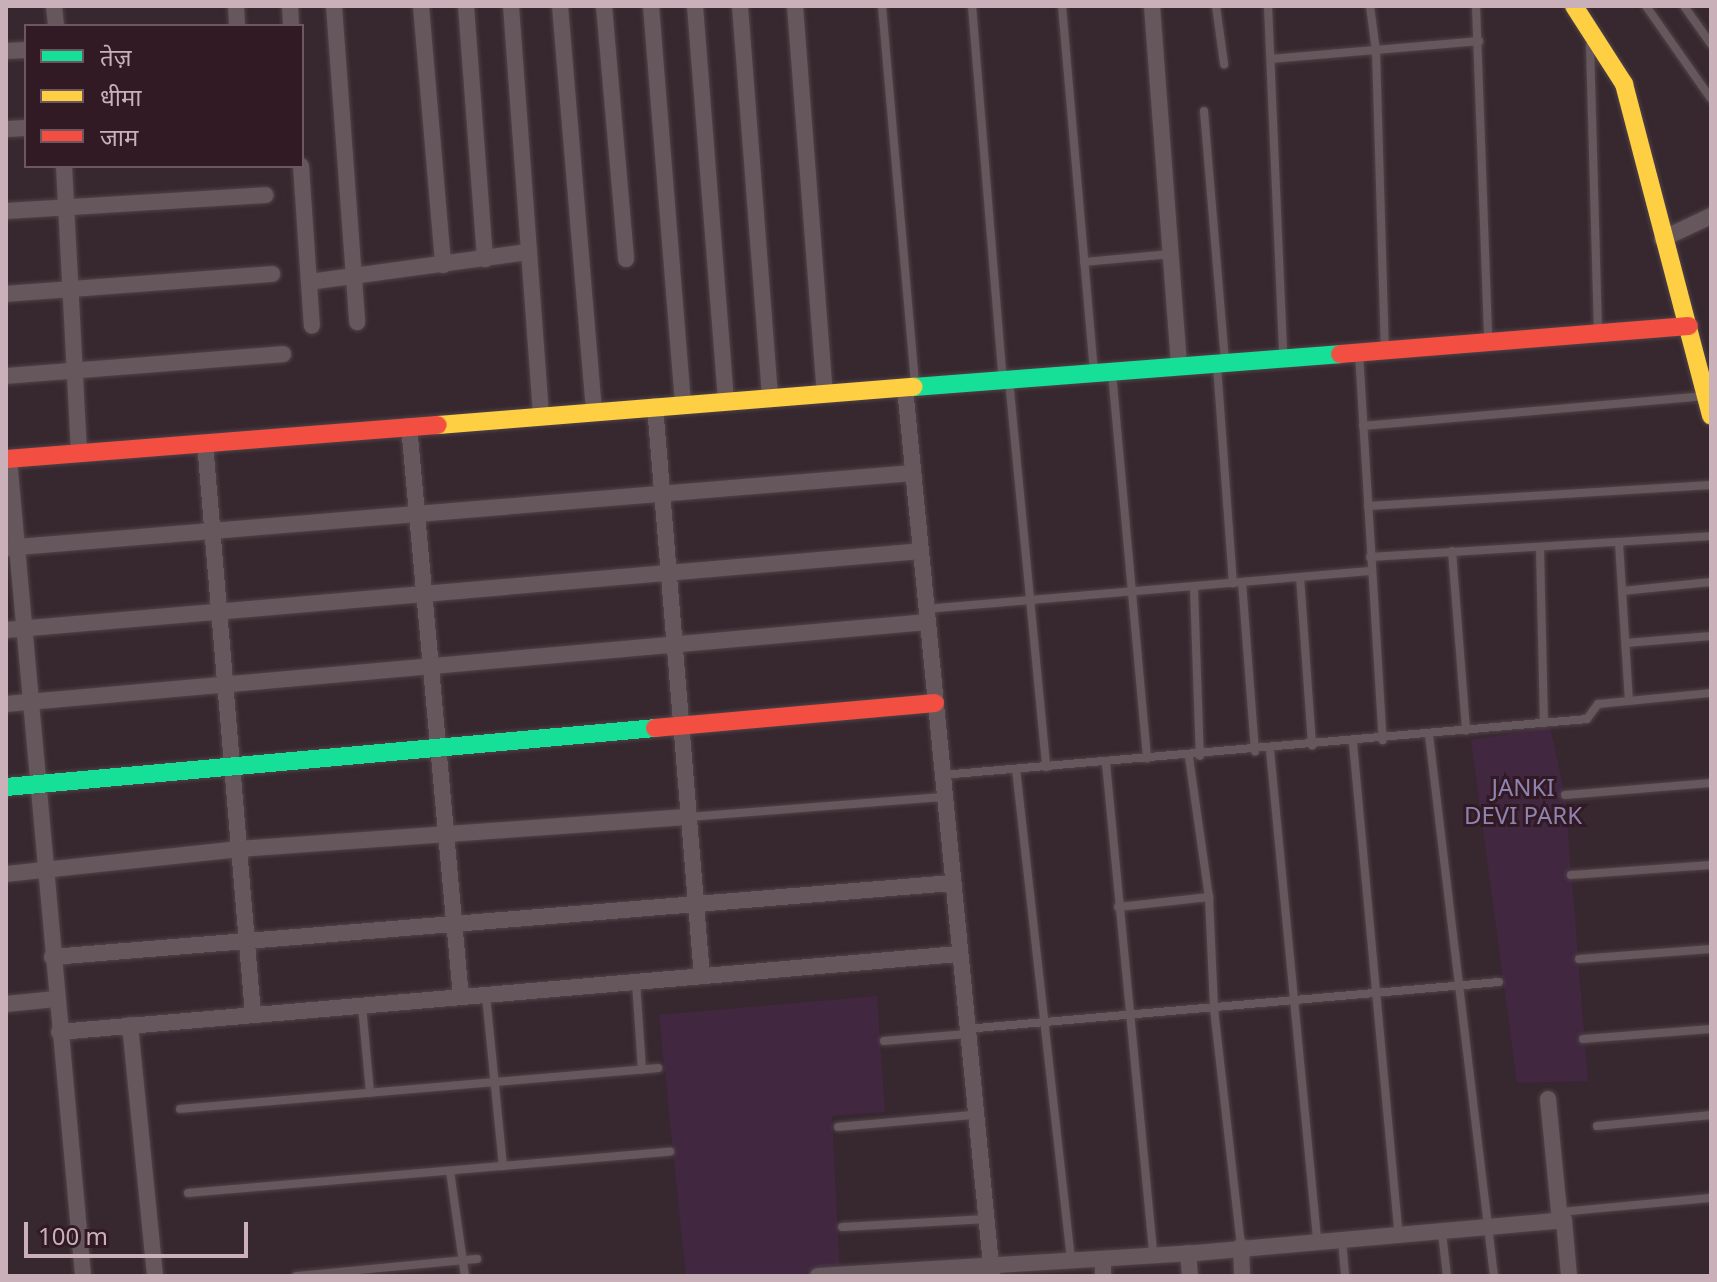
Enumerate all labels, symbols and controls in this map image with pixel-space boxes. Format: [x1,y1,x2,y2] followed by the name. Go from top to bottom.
[24,24,304,168] legend
[100,40,132,73] text: तेज़
[100,80,142,113] text: धीमा
[100,120,138,153] text: जाम
[1464,773,1582,829] park label: JANKI DEVI PARK
[28,1206,252,1256] scale bar
[38,1219,108,1252] text: 100 m

